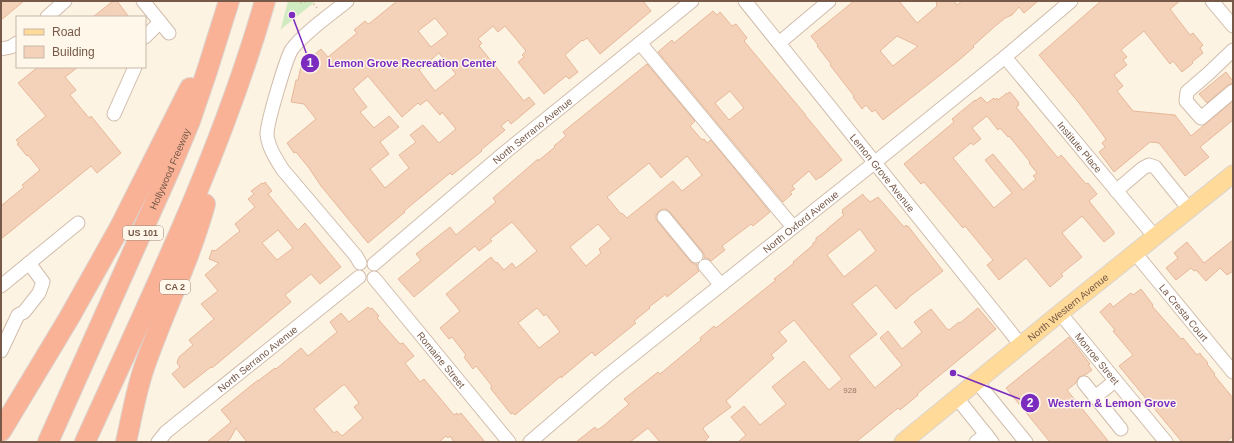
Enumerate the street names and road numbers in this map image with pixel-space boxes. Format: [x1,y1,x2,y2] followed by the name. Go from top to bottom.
[490,95,574,166] street label: North Serrano Avenue
[1056,119,1105,175] street label: Institute Place
[147,127,192,211] street label: Hollywood Freeway
[848,131,917,214] street label: Lemon Grove Avenue
[761,188,841,255] street label: North Oxford Avenue
[123,226,163,240] road number: US 101
[1025,271,1111,343] street label: North Western Avenue
[160,280,190,294] road number: CA 2
[1157,282,1211,343] street label: La Cresta Court
[215,323,300,394] street label: North Serrano Avenue
[415,329,468,390] street label: Romaine Street
[1073,331,1122,387] street label: Monroe Street

